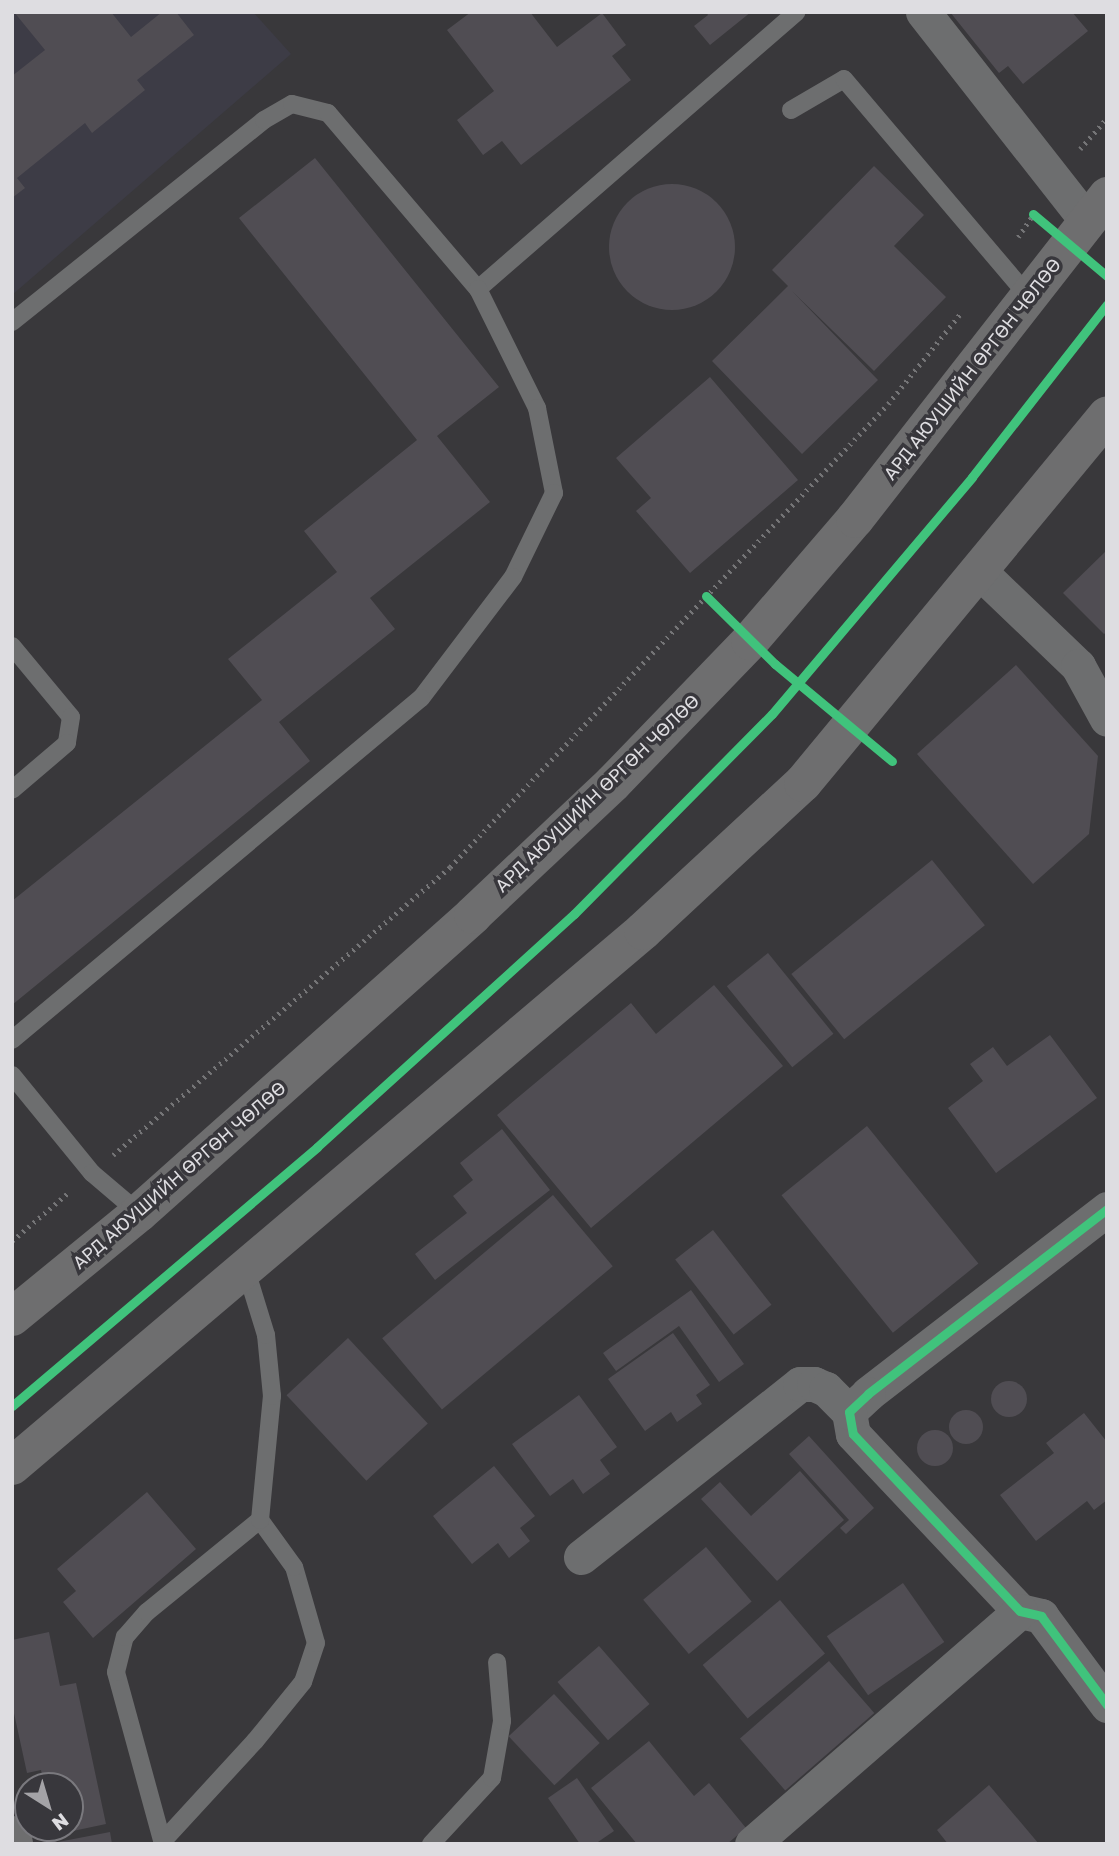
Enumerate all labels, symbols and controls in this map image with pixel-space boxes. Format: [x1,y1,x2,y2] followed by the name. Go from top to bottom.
[879,254,1065,484] street label: АРД АЮУШИЙН ӨРГӨН ЧӨЛӨӨ
[490,690,704,896] street label: АРД АЮУШИЙН ӨРГӨН ЧӨЛӨӨ
[68,1077,290,1273] street label: АРД АЮУШИЙН ӨРГӨН ЧӨЛӨӨ
[14,1772,84,1842] north arrow
[48,1809,73,1836] text: N

